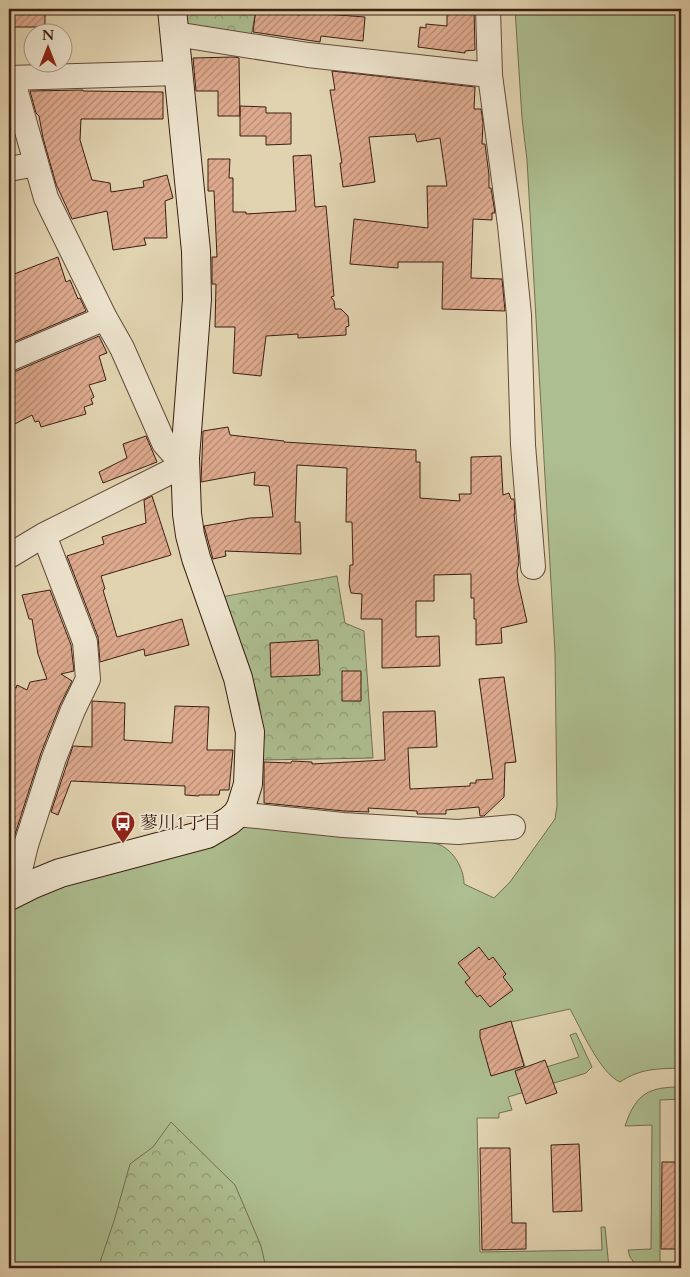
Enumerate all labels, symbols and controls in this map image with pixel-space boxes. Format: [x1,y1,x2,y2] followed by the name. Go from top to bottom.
[22,22,72,72] north arrow
[42,26,54,45] text: N
[110,810,136,844] bus stop icon: 蓼川1丁目
[140,811,221,836] place label: 蓼川1丁目

